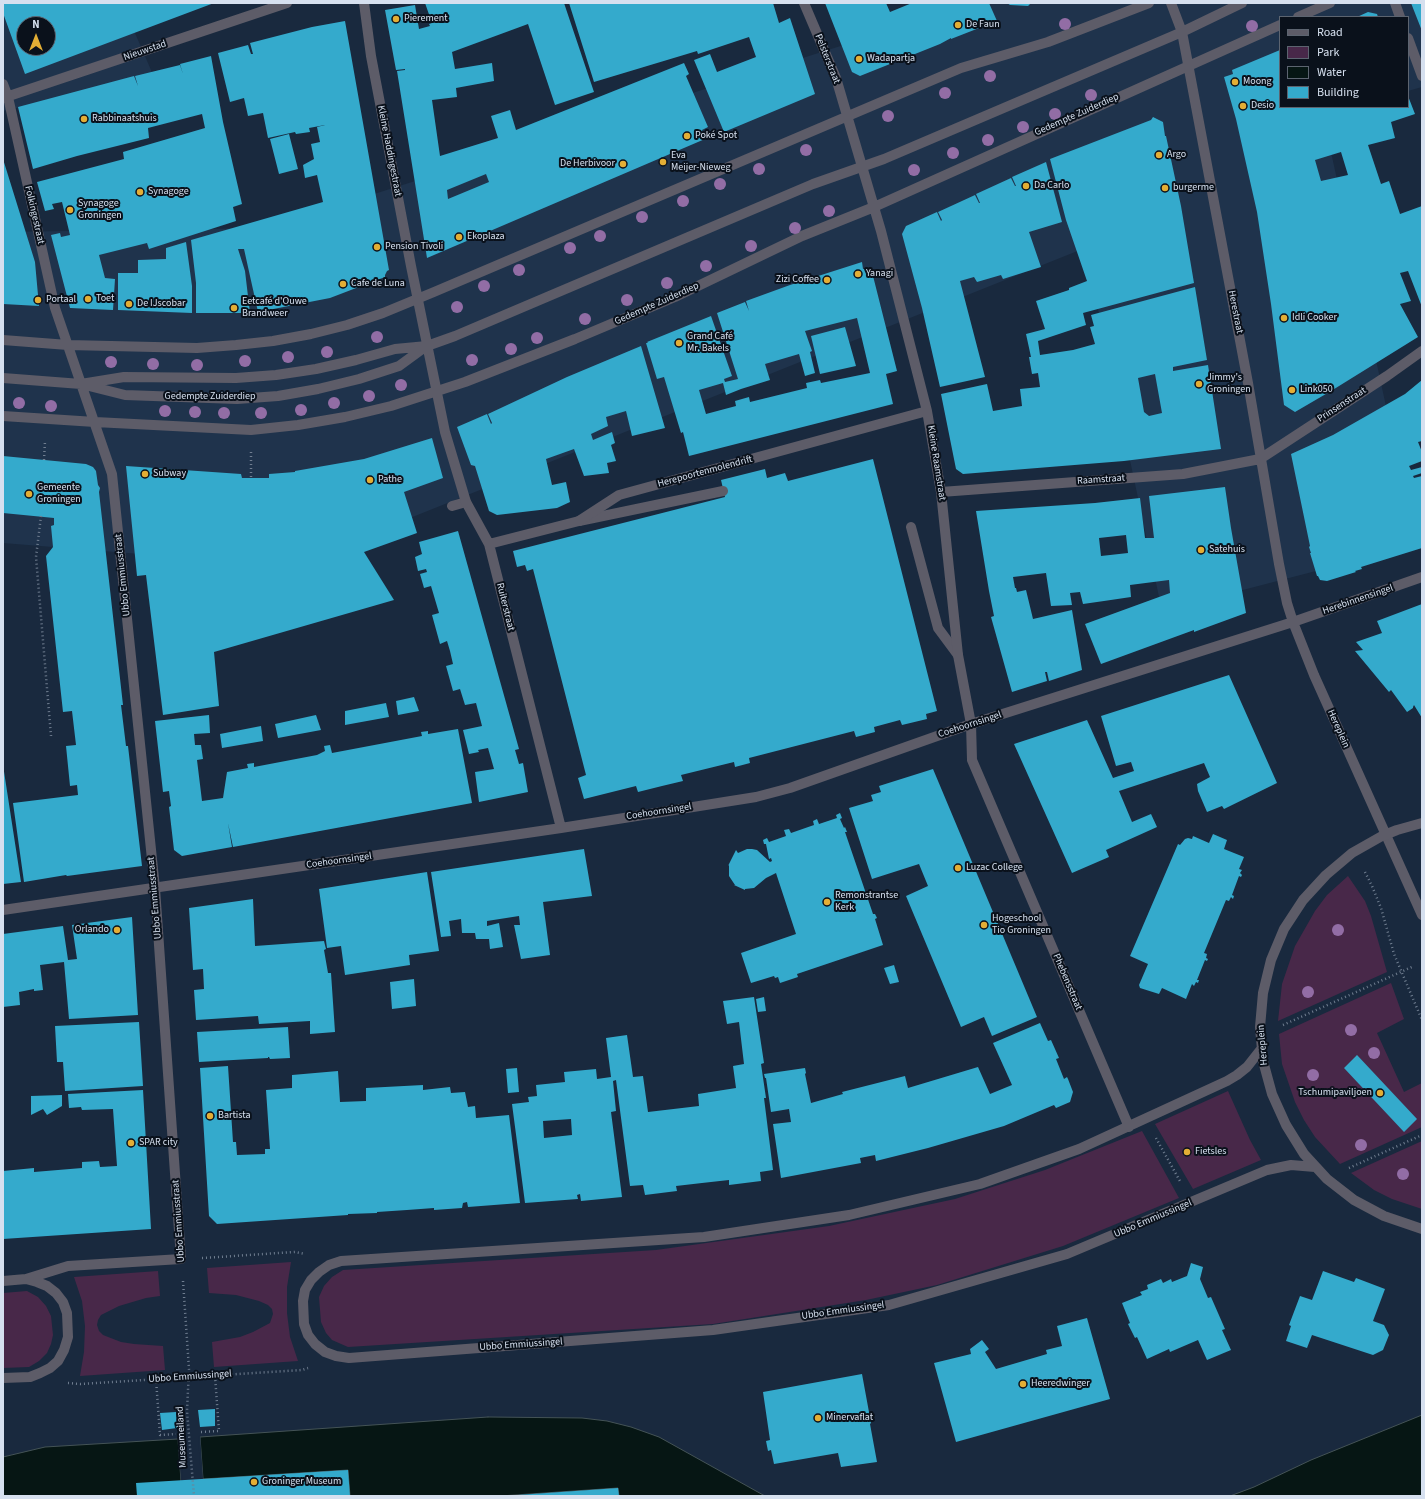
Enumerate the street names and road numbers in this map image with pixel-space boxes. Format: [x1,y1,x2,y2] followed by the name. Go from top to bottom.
[812,32,842,86] street label: Pelsterstraat
[122,38,168,64] street label: Nieuwstad
[1033,91,1121,139] street label: Gedempte Zuiderdiep
[374,104,404,198] street label: Kleine Haddingestraat
[21,185,47,245] street label: Folkingestraat
[613,280,701,328] street label: Gedempte Zuiderdiep
[1225,289,1245,335] street label: Herestraat
[1315,385,1369,425] street label: Prinsenstraat
[165,391,255,403] street label: Gedempte Zuiderdiep
[924,424,948,502] street label: Kleine Raamstraat
[656,454,754,490] street label: Herepoortenmolendrift
[1077,472,1125,488] street label: Raamstraat
[113,533,133,617] street label: Ubbo Emmiusstraat
[493,582,517,632] street label: Ruiterstraat
[1321,582,1395,618] street label: Herebinnensingel
[1324,708,1352,750] street label: Hereplein
[937,709,1003,741] street label: Coehoornsingel
[626,801,692,823] street label: Coehoornsingel
[306,850,372,872] street label: Coehoornsingel
[145,856,165,940] street label: Ubbo Emmiusstraat
[1050,952,1084,1012] street label: Phebensstraat
[1255,1024,1271,1066] street label: Hereplein
[170,1179,188,1263] street label: Ubbo Emmiusstraat
[1112,1197,1194,1241] street label: Ubbo Emmiussingel
[801,1299,885,1323] street label: Ubbo Emmiussingel
[479,1336,563,1354] street label: Ubbo Emmiussingel
[148,1368,232,1386] street label: Ubbo Emmiussingel
[174,1406,190,1468] street label: Museumeiland

